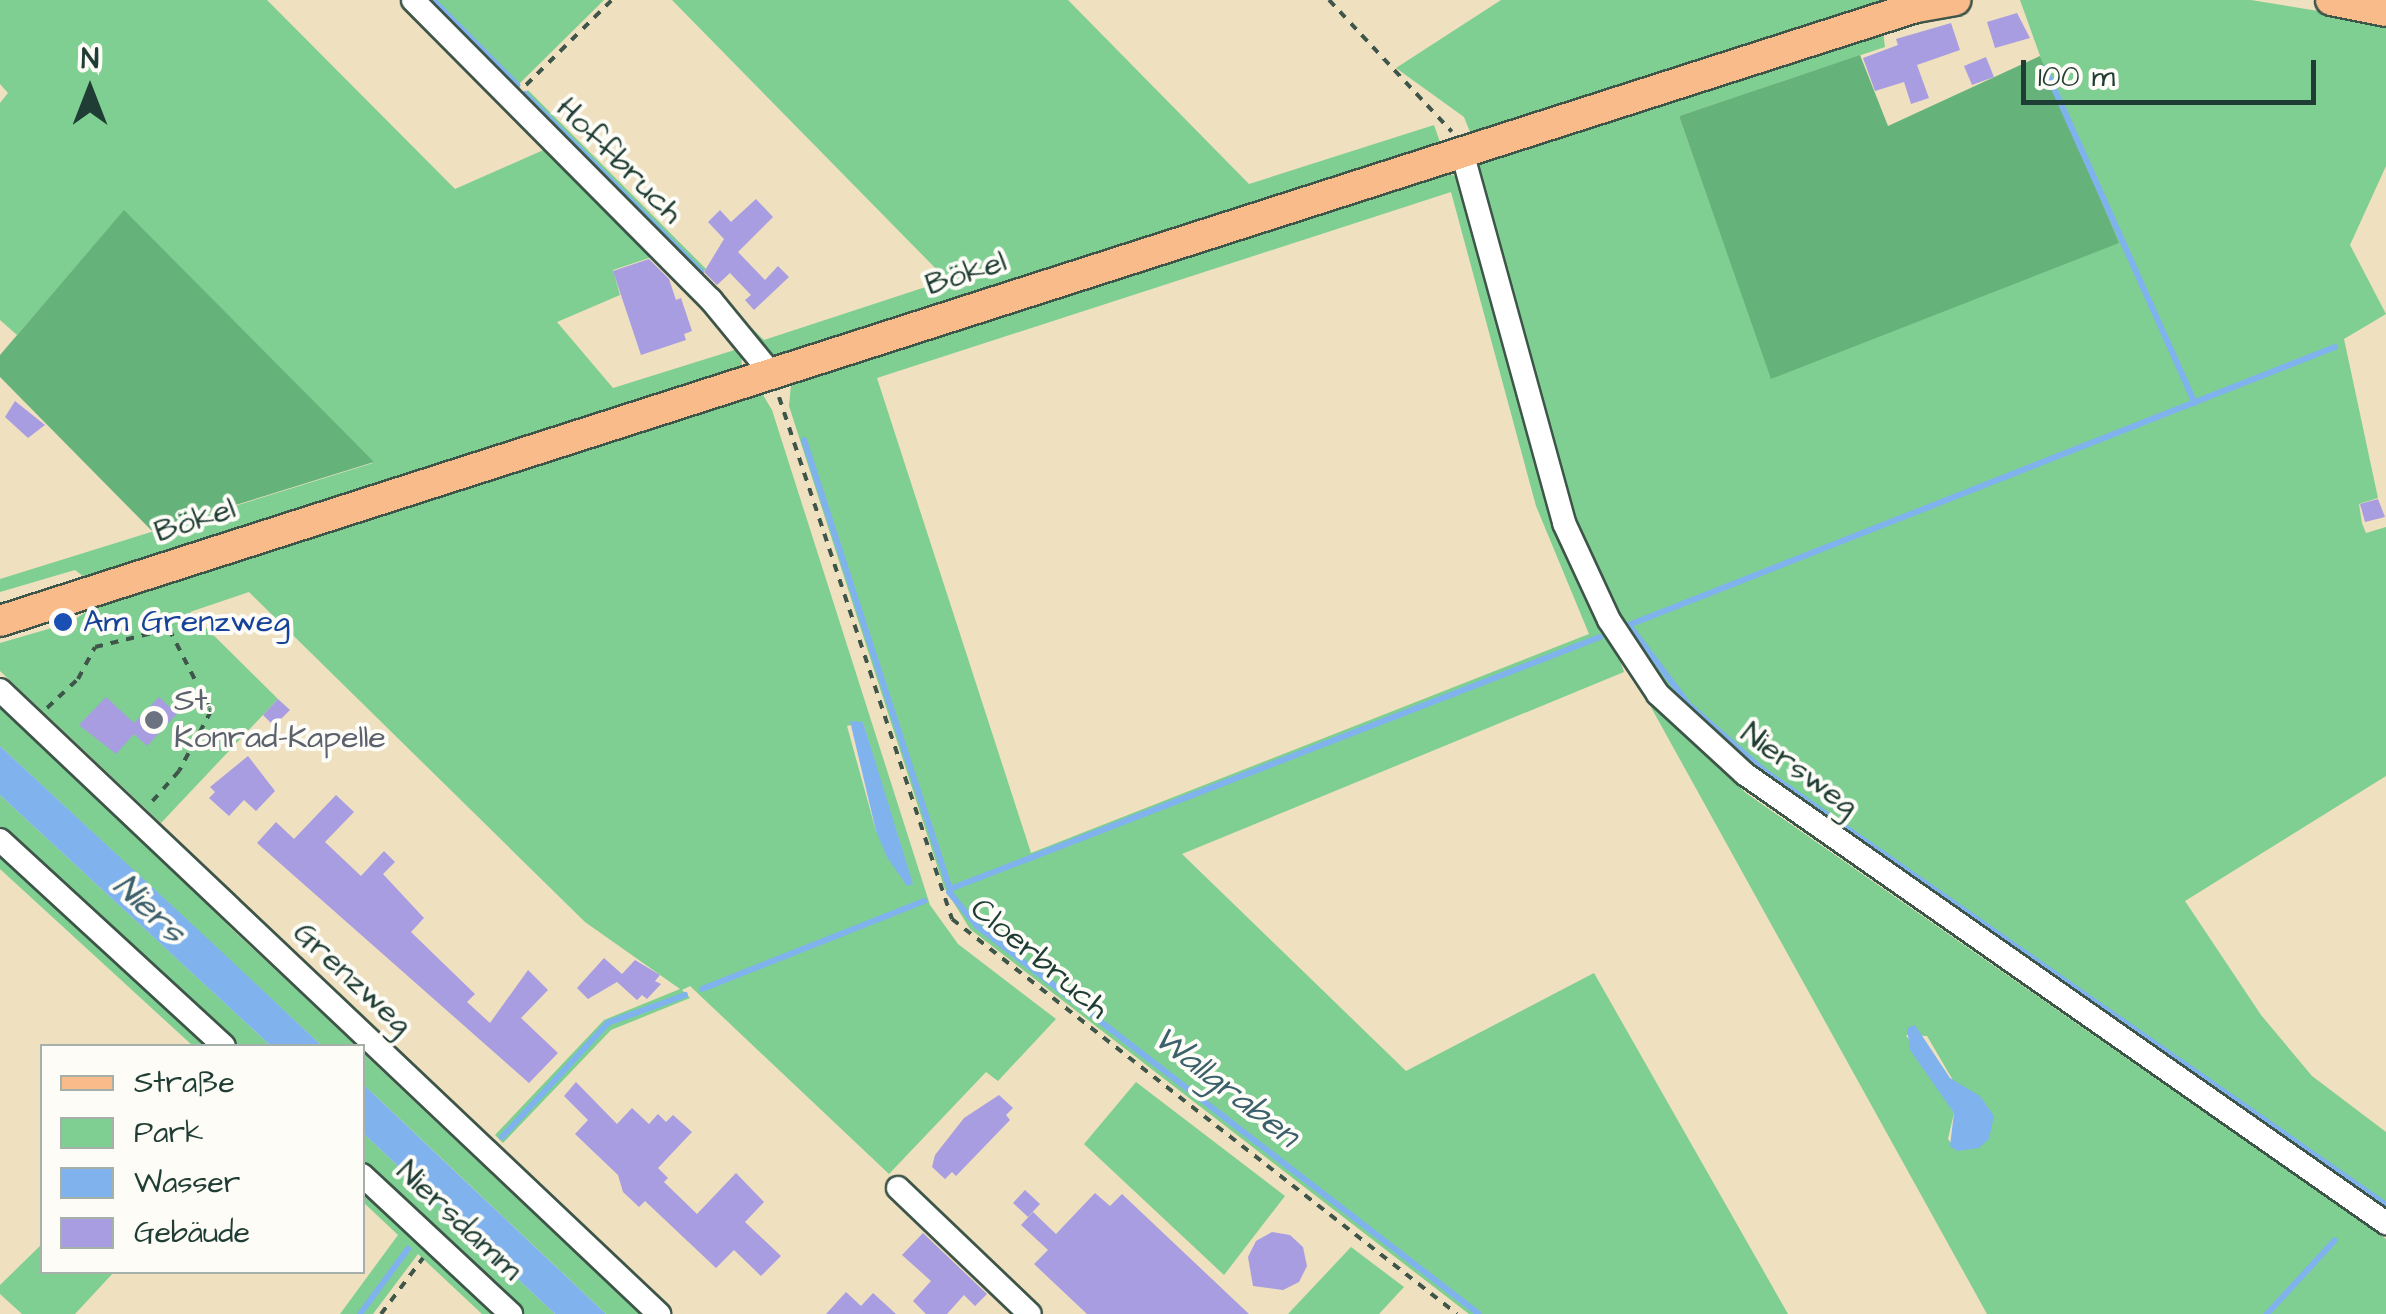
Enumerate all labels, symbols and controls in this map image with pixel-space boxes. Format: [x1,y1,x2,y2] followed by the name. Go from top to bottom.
[40,40,140,140] north arrow
[81,40,99,79] text: N
[2026,40,2321,102] scale bar
[2038,56,2115,98] text: 100 m
[548,90,690,232] street label: Hoffbruch
[921,243,1011,305] street label: Bökel
[150,490,240,552] street label: Bökel
[83,603,290,641] place label: Am Grenzweg
[52,611,74,633] marker: Am Grenzweg
[174,683,386,758] place label: St. Konrad-Kapelle
[143,709,165,731] marker: St. Konrad-Kapelle
[1733,715,1865,825] street label: Niersweg
[104,865,194,953] water label: Niers
[962,890,1116,1028] street label: Cloerbruch
[285,914,419,1044] street label: Grenzweg
[1145,1017,1307,1157] water label: Wallgraben
[40,1044,365,1274] legend
[134,1062,235,1104] text: Straße
[134,1112,203,1154] text: Park
[388,1153,530,1289] street label: Niersdamm
[134,1162,240,1204] text: Wasser
[134,1212,250,1254] text: Gebäude

